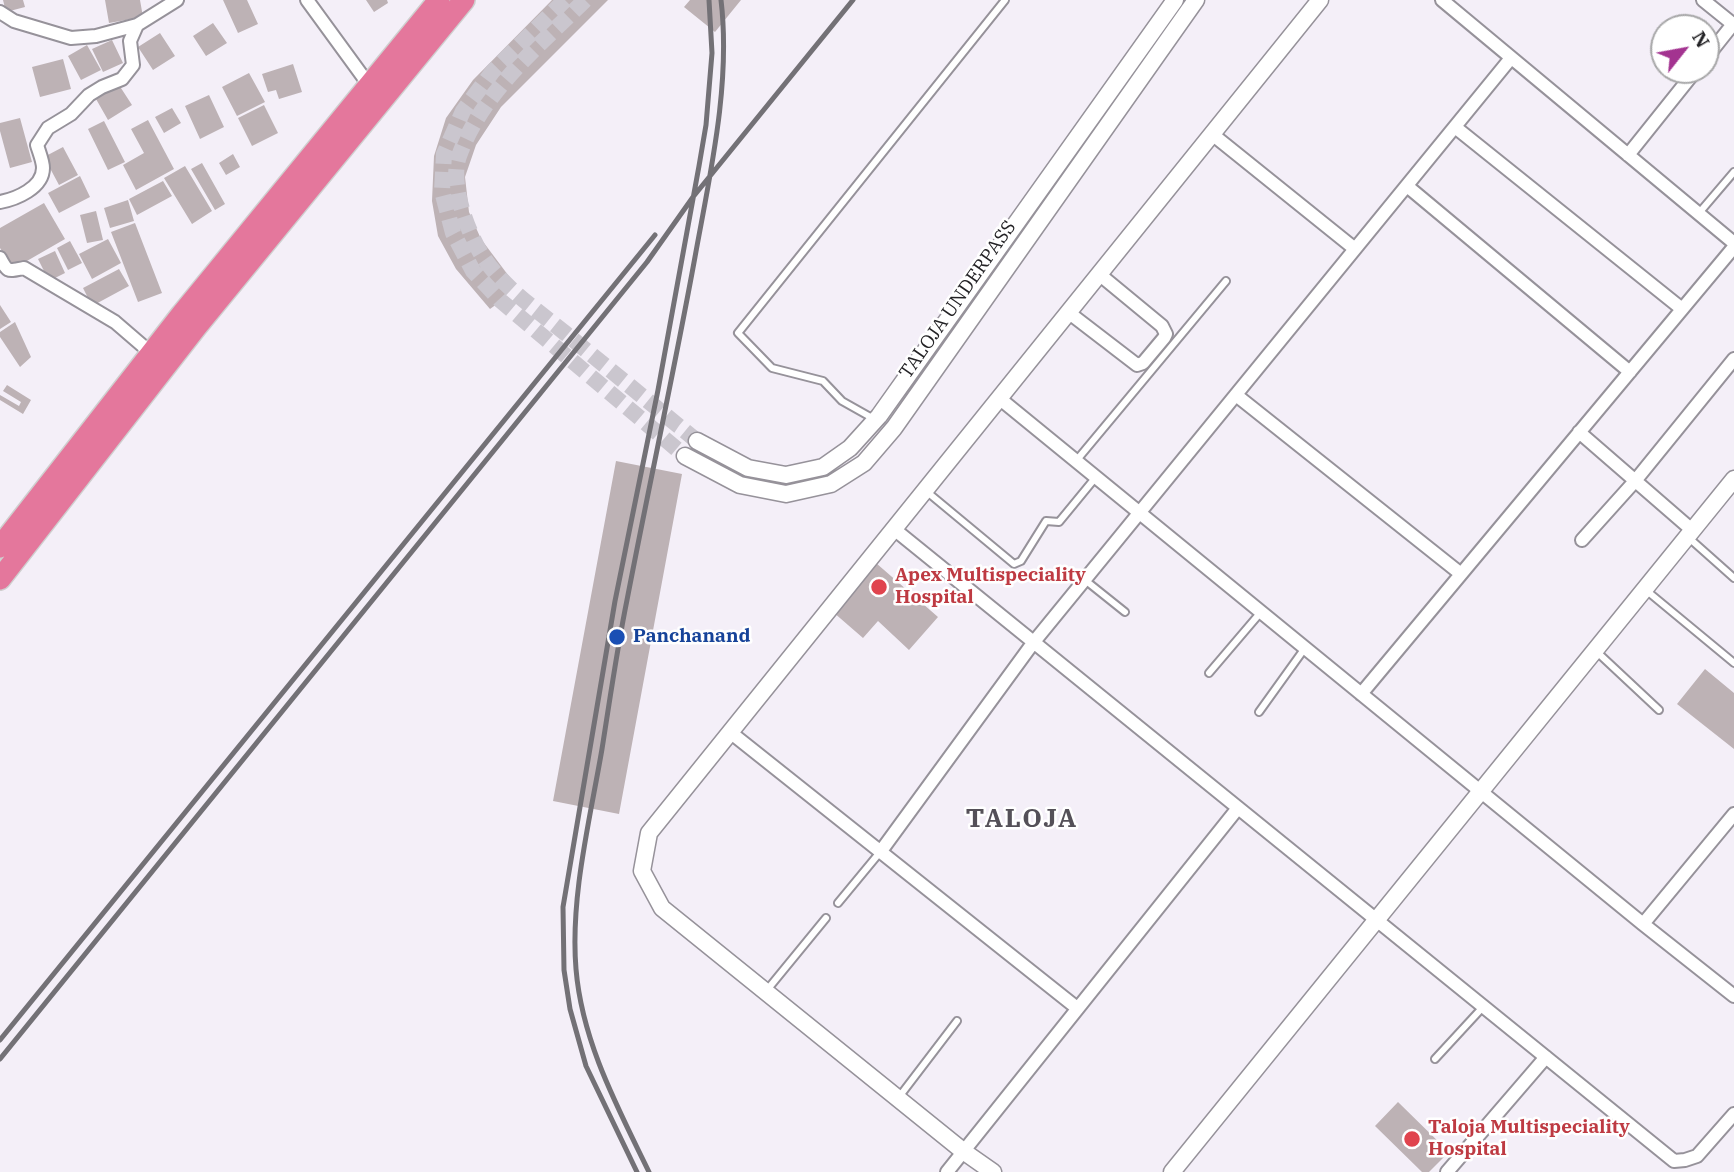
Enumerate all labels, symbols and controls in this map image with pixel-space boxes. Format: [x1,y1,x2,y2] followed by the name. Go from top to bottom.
[1650,14,1720,84] north arrow
[1687,27,1715,52] text: N
[895,217,1021,383] street label: TALOJA UNDERPASS
[895,565,1086,609] place label: Apex Multispeciality Hospital
[869,577,889,597] marker: Apex Multispeciality Hospital
[633,626,750,648] place label: Panchanand
[607,627,627,647] marker: Panchanand
[967,803,1077,835] district label: TALOJA
[1428,1117,1630,1161] place label: Taloja Multispeciality Hospital
[1402,1129,1422,1149] marker: Taloja Multispeciality Hospital

